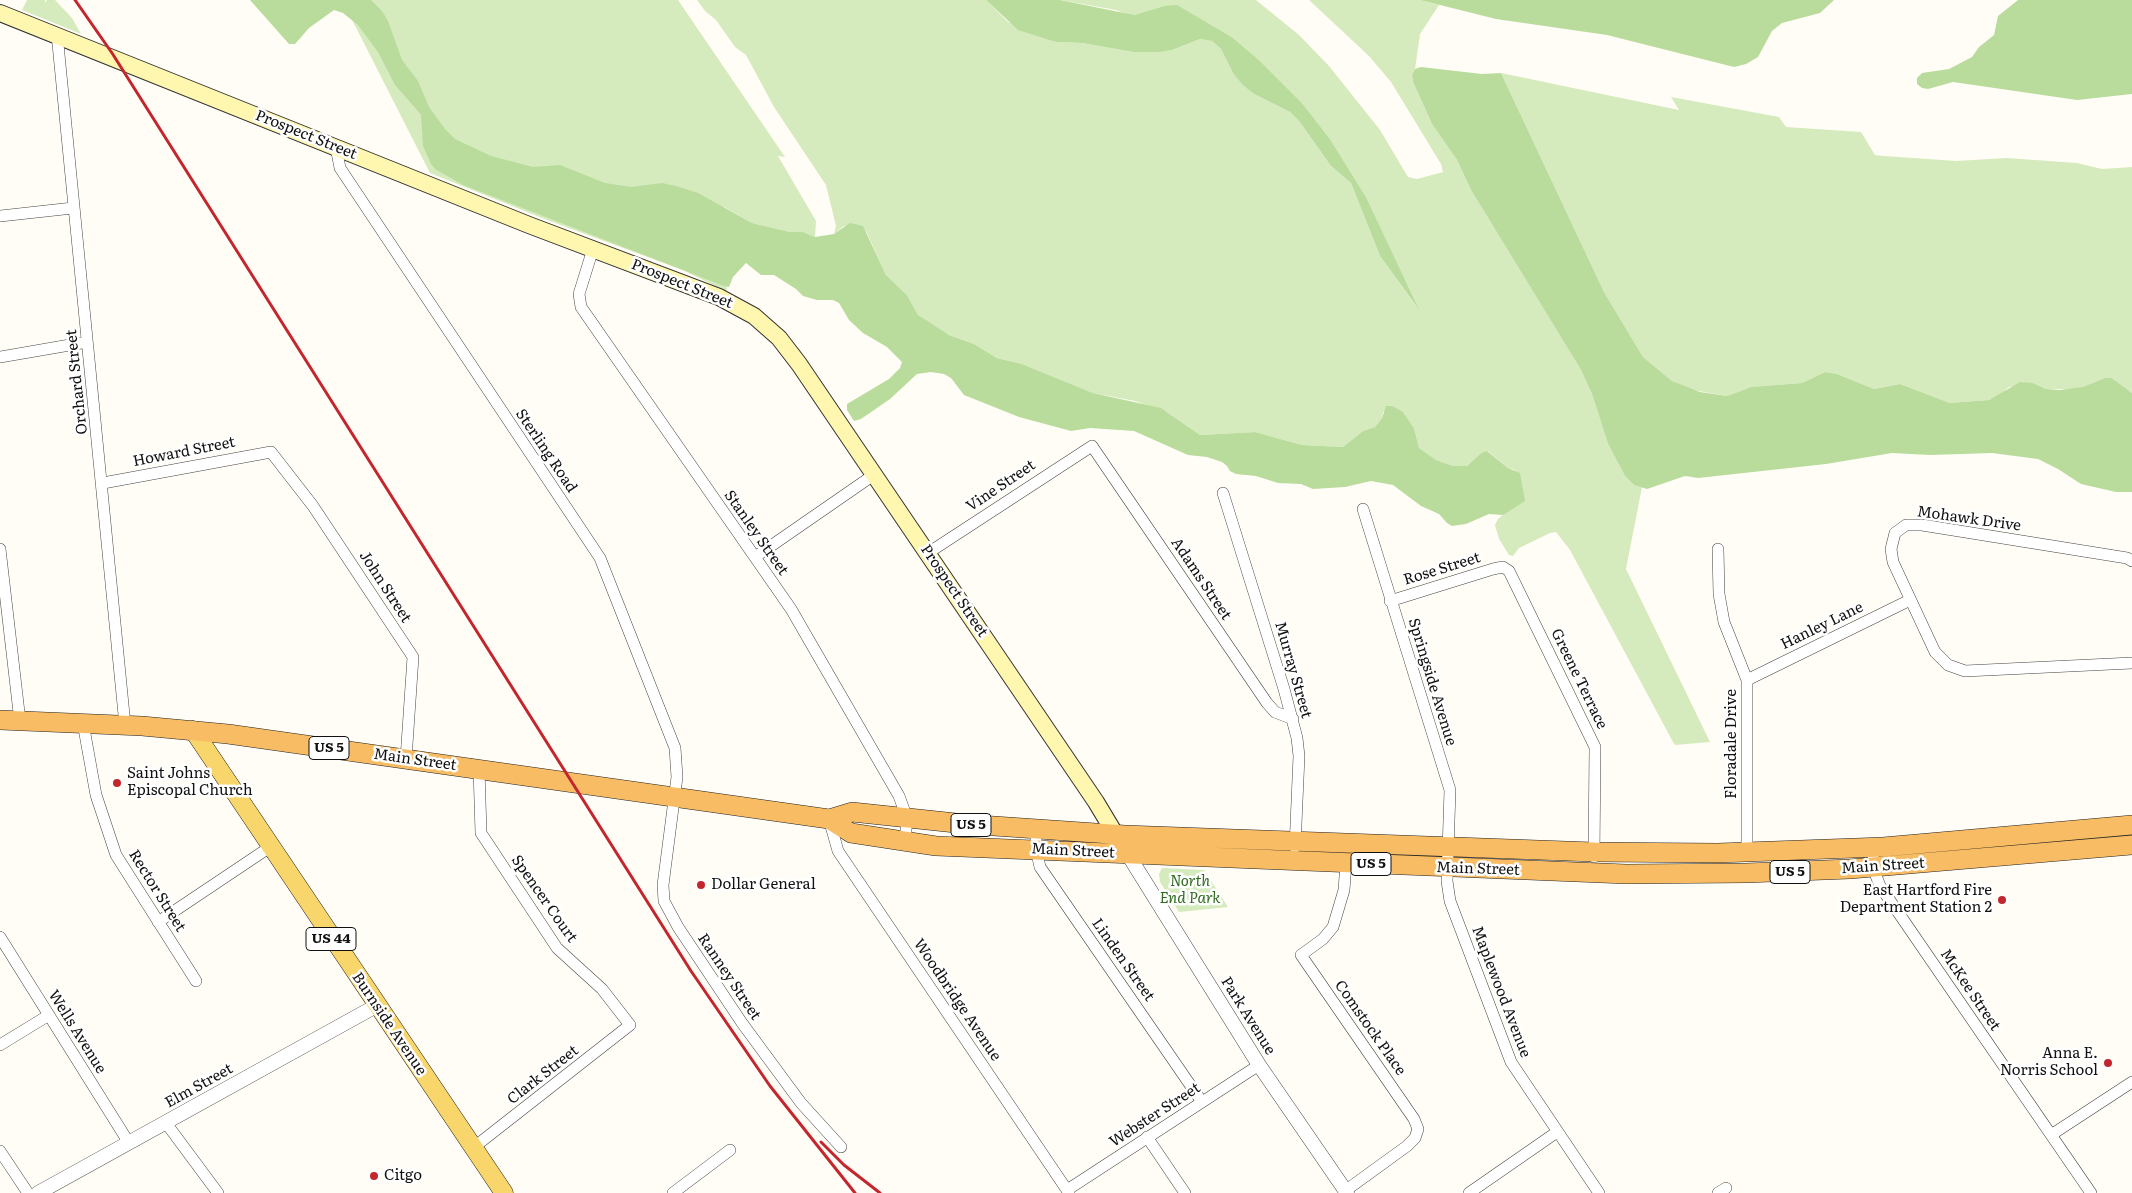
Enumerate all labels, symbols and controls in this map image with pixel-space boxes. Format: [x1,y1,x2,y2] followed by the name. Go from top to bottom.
[253,106,359,164] street label: Prospect Street
[629,255,735,313] street label: Prospect Street
[63,329,91,435] street label: Orchard Street
[511,406,581,496] street label: Sterling Road
[131,433,237,471] street label: Howard Street
[963,456,1039,516] street label: Vine Street
[720,487,792,579] street label: Stanley Street
[1916,503,2022,535] street label: Mohawk Drive
[1167,535,1235,623] street label: Adams Street
[916,541,992,641] street label: Prospect Street
[355,548,415,626] street label: John Street
[1401,549,1483,589] street label: Rose Street
[1778,598,1866,654] street label: Hanley Lane
[1404,616,1460,748] street label: Springside Avenue
[1271,620,1315,720] street label: Murray Street
[1547,626,1611,732] street label: Greene Terrace
[1723,689,1741,799] street label: Floradale Drive
[309,736,349,760] road number: US 5
[372,745,458,775] street label: Main Street
[127,765,253,800] place label: Saint Johns Episcopal Church
[111,777,123,789] marker: Saint Johns Episcopal Church
[951,814,991,836] road number: US 5
[1031,840,1115,862] street label: Main Street
[125,847,189,935] street label: Rector Street
[507,852,581,946] street label: Spencer Court
[1351,852,1391,876] road number: US 5
[1841,854,1925,878] street label: Main Street
[1436,859,1520,879] street label: Main Street
[1770,860,1810,884] road number: US 5
[1159,873,1221,908] park label: North End Park
[711,876,816,894] place label: Dollar General
[695,879,707,891] marker: Dollar General
[1840,882,1992,917] place label: East Hartford Fire Department Station 2
[1996,894,2008,906] marker: East Hartford Fire Department Station 2
[1088,915,1158,1005] street label: Linden Street
[1468,924,1534,1060] street label: Maplewood Avenue
[306,928,356,951] road number: US 44
[693,930,765,1024] street label: Ranney Street
[909,935,1005,1065] street label: Woodbridge Avenue
[1936,946,2004,1034] street label: McKee Street
[348,969,430,1079] street label: Burnside Avenue
[1217,974,1279,1058] street label: Park Avenue
[1331,977,1409,1079] street label: Comstock Place
[44,987,110,1077] street label: Wells Avenue
[504,1042,582,1108] street label: Clark Street
[2000,1045,2098,1080] place label: Anna E. Norris School
[2102,1057,2114,1069] marker: Anna E. Norris School
[162,1060,236,1112] street label: Elm Street
[1106,1079,1204,1151] street label: Webster Street
[384,1167,422,1185] place label: Citgo
[368,1170,380,1182] marker: Citgo

